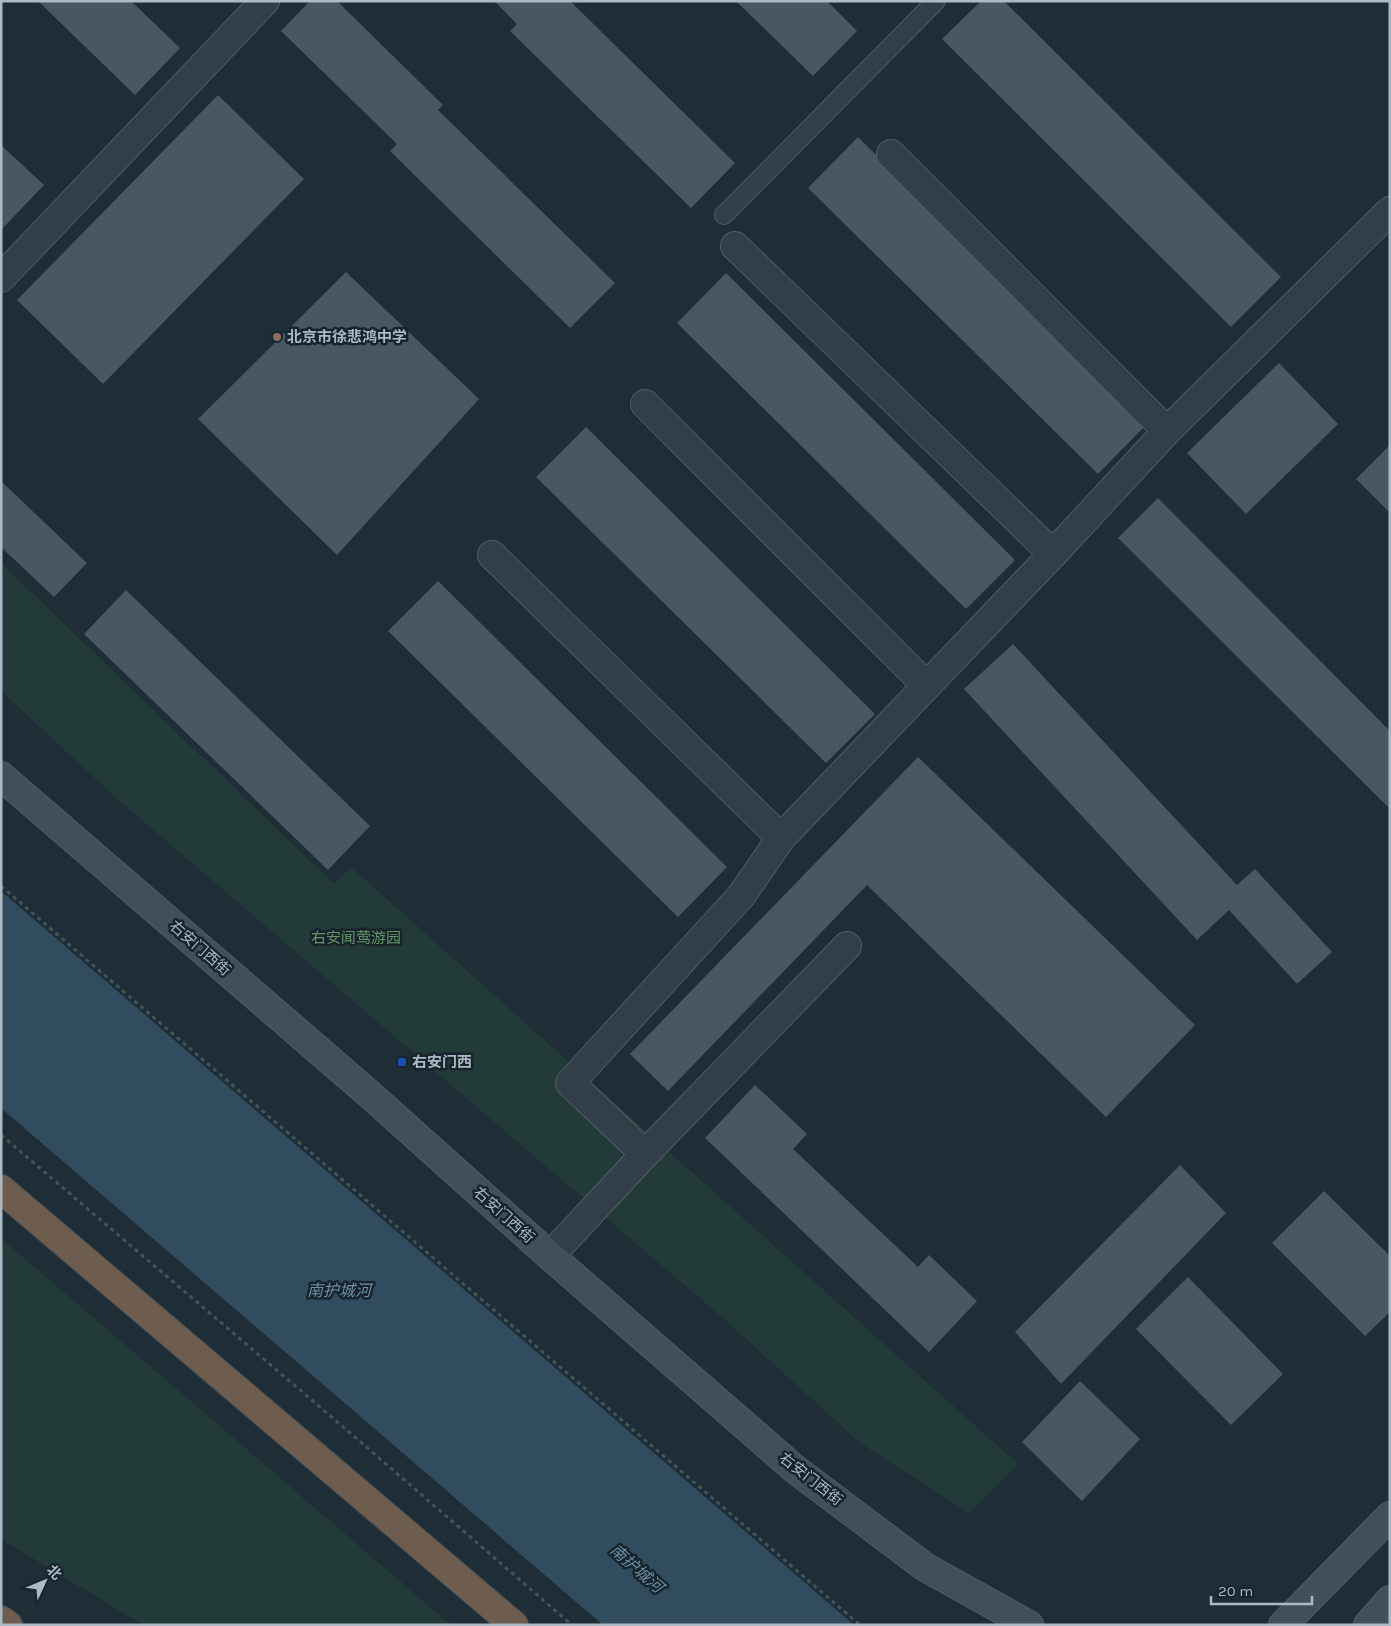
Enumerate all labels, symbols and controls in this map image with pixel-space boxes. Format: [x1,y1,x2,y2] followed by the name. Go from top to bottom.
[287,328,407,346] place label: 北京市徐悲鸿中学
[271,331,283,343] marker: 北京市徐悲鸿中学
[166,917,234,979] street label: 右安门西街
[311,929,401,947] park label: 右安闻莺游园
[412,1053,472,1071] place label: 右安门西
[396,1056,408,1068] marker: 右安门西
[470,1183,538,1247] street label: 右安门西街
[307,1281,374,1300] water label: 南护城河
[776,1449,846,1509] street label: 右安门西街
[606,1540,669,1599] water label: 南护城河
[20,1556,70,1606] north arrow
[43,1561,65,1583] text: 北
[1211,1574,1312,1606] scale bar
[1218,1582,1253,1600] text: 20 m

